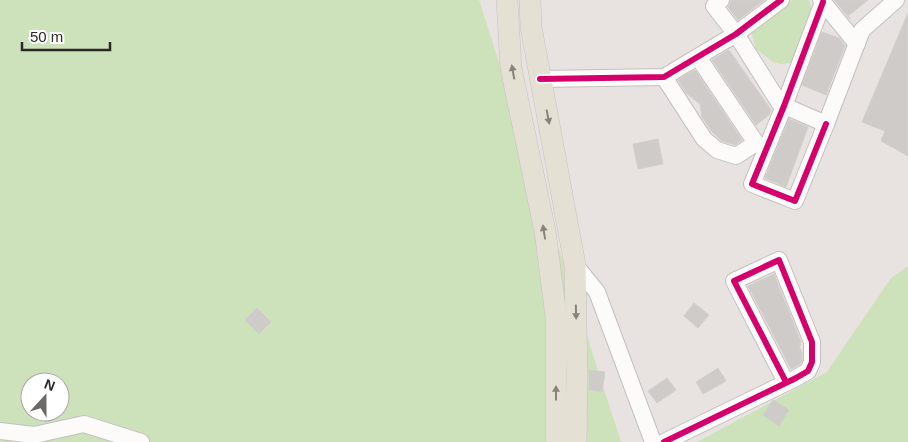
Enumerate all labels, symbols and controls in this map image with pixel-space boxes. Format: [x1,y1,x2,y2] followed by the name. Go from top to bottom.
[22,20,110,52] scale bar
[30,28,63,45] text: 50 m
[508,64,516,80] one-way arrow
[544,110,552,126] one-way arrow
[540,223,548,239] one-way arrow
[572,304,580,320] one-way arrow
[20,372,70,422] north arrow
[42,376,57,394] text: N
[552,385,560,401] one-way arrow

